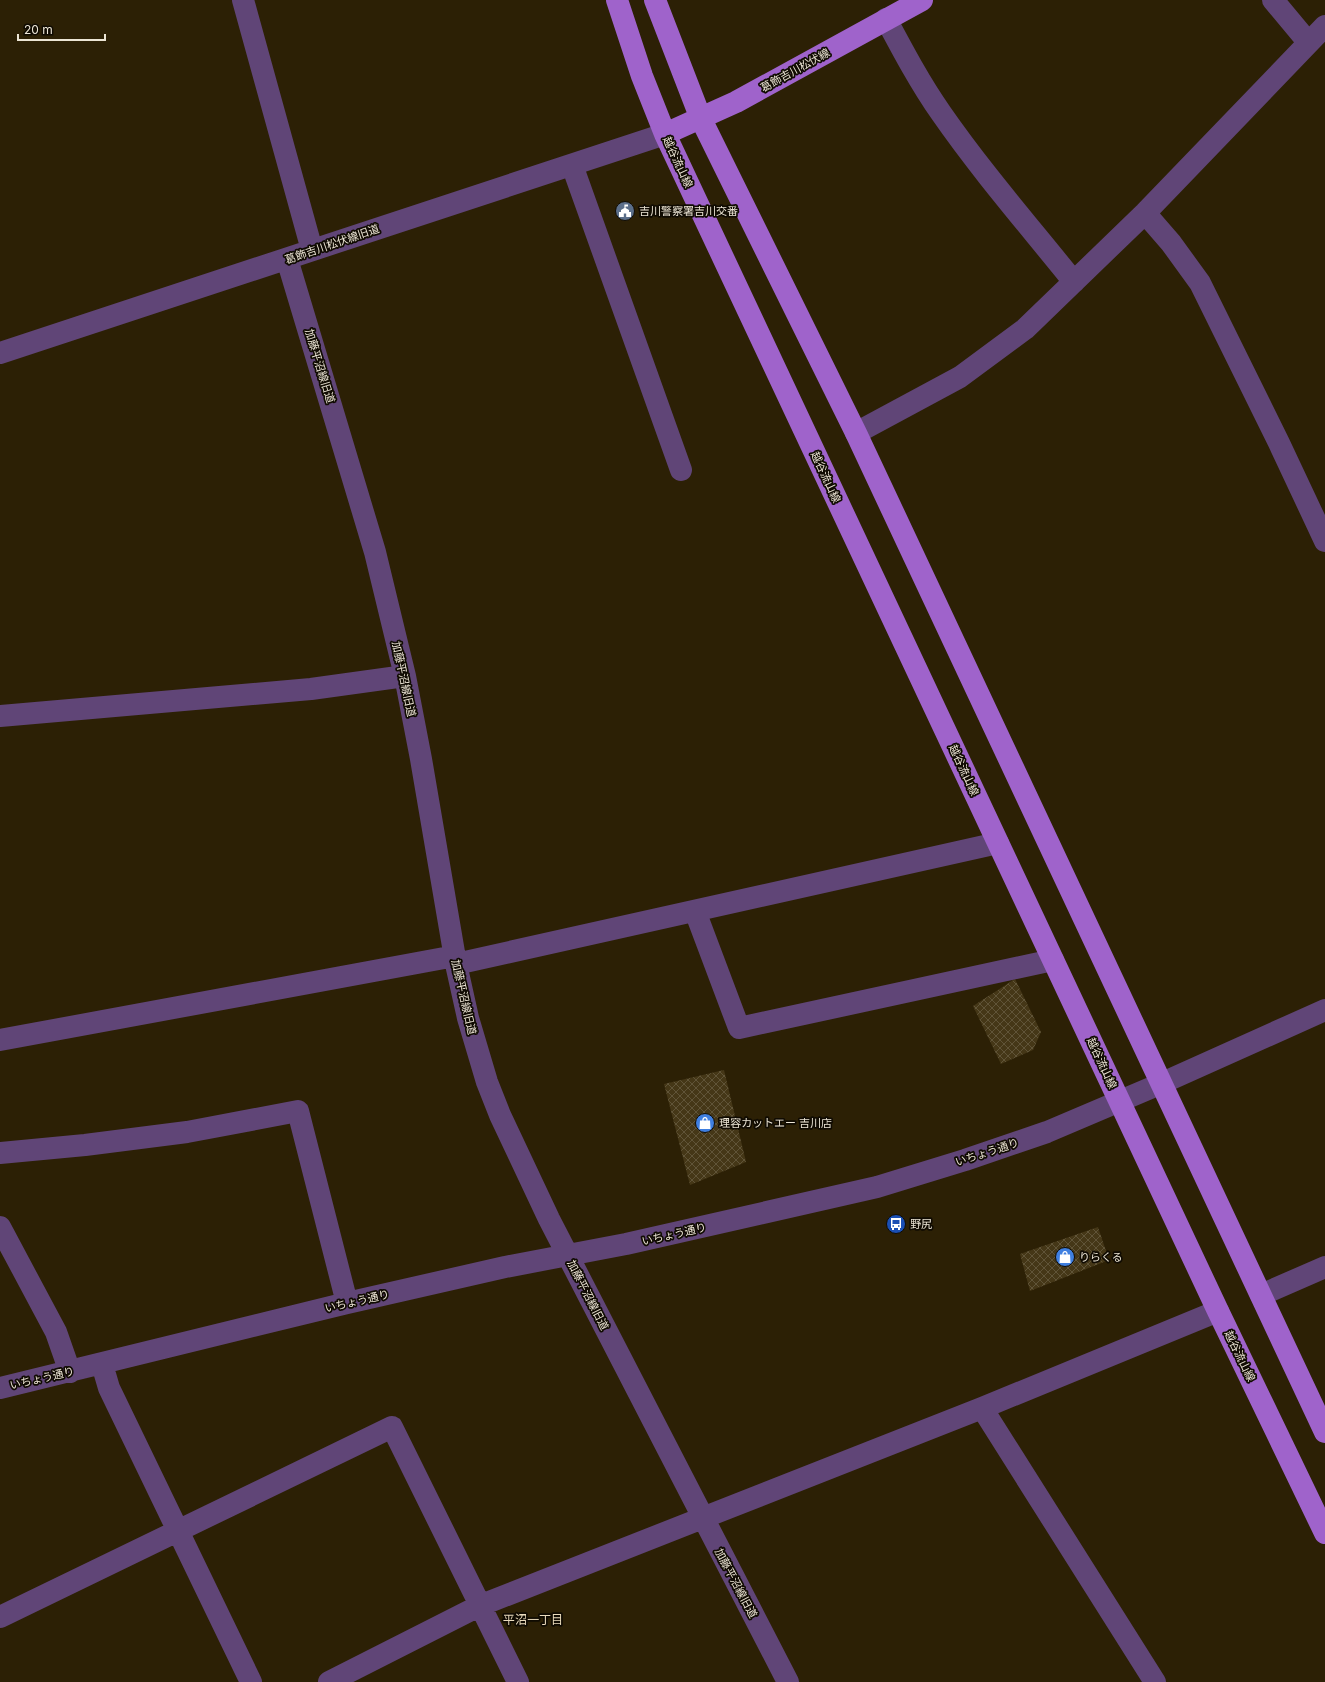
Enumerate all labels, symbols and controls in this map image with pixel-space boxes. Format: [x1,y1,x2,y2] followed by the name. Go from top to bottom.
[18,16,105,42] scale bar
[24,22,53,37] text: 20 m
[758,45,832,95] street label: 葛飾吉川松伏線
[660,134,696,190] street label: 越谷流山線
[614,200,636,222] public building icon: 吉川警察署吉川交番
[639,204,738,218] place label: 吉川警察署吉川交番
[283,221,381,267] street label: 葛飾吉川松伏線旧道
[302,327,338,405] street label: 加藤平沼線旧道
[808,449,844,505] street label: 越谷流山線
[389,640,419,718] street label: 加藤平沼線旧道
[946,742,982,798] street label: 越谷流山線
[449,958,479,1036] street label: 加藤平沼線旧道
[1084,1035,1120,1091] street label: 越谷流山線
[694,1112,716,1134] shop icon: 理容カットエー 吉川店
[719,1116,832,1130] place label: 理容カットエー 吉川店
[953,1135,1021,1169] street label: いちょう通り
[885,1213,907,1235] bus stop icon: 野尻
[910,1217,932,1231] place label: 野尻
[640,1220,708,1248] street label: いちょう通り
[1054,1246,1076,1268] shop icon: りらくる
[1079,1250,1123,1264] place label: りらくる
[564,1258,612,1332] street label: 加藤平沼線旧道
[323,1287,391,1315] street label: いちょう通り
[1222,1328,1258,1384] street label: 越谷流山線
[8,1364,76,1392] street label: いちょう通り
[712,1546,760,1620] street label: 加藤平沼線旧道
[503,1612,563,1627] district label: 平沼一丁目

